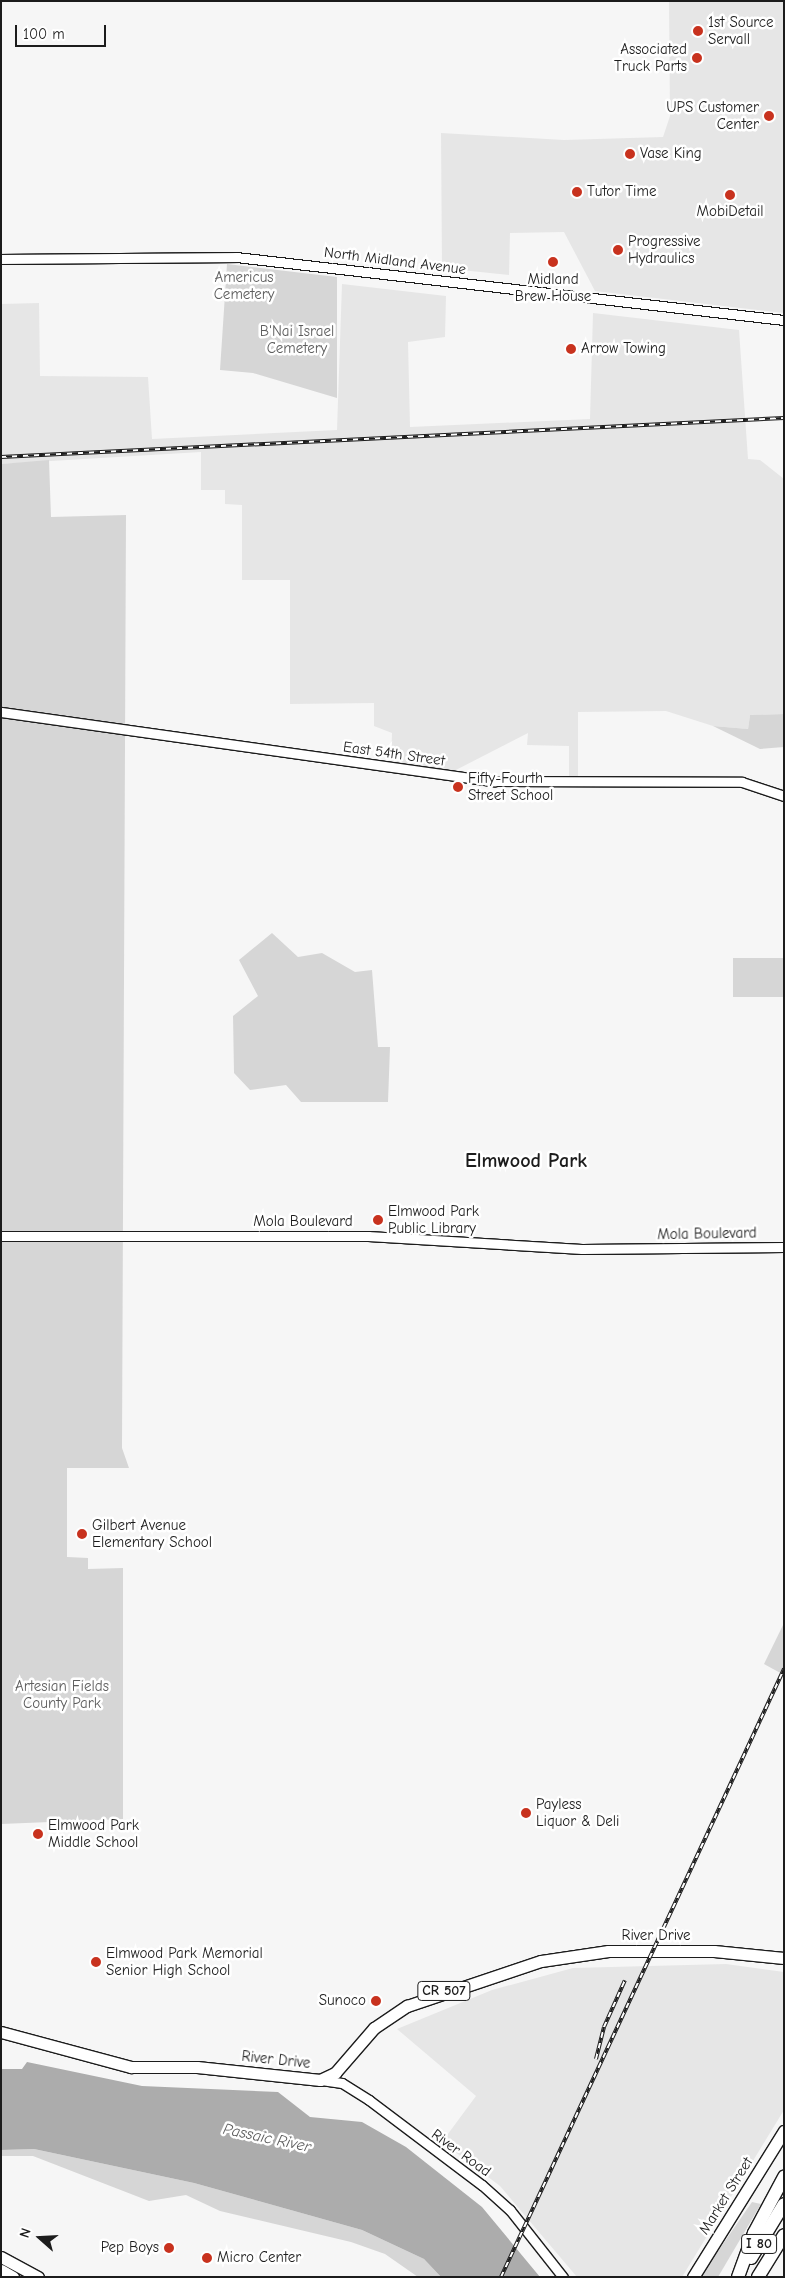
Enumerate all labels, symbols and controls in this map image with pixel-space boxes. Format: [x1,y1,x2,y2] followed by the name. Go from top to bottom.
[708,13,774,48] place label: 1st Source Servall
[18,15,109,47] scale bar
[23,25,65,43] text: 100 m
[692,25,704,37] marker: 1st Source Servall
[614,40,687,75] place label: Associated Truck Parts
[691,52,703,64] marker: Associated Truck Parts
[666,98,759,133] place label: UPS Customer Center
[763,110,775,122] marker: UPS Customer Center
[640,145,702,163] place label: Vase King
[624,148,636,160] marker: Vase King
[587,183,656,201] place label: Tutor Time
[571,186,583,198] marker: Tutor Time
[724,189,736,201] marker: MobiDetail
[696,203,764,221] place label: MobiDetail
[628,232,701,267] place label: Progressive Hydraulics
[323,243,467,279] street label: North Midland Avenue
[612,244,624,256] marker: Progressive Hydraulics
[547,256,559,268] marker: Midland Brew House
[214,268,274,303] park label: Americus Cemetery
[515,270,591,305] place label: Midland Brew House
[260,322,334,357] park label: B'Nai Israel Cemetery
[581,340,666,358] place label: Arrow Towing
[565,343,577,355] marker: Arrow Towing
[342,738,446,770] street label: East 54th Street
[468,769,553,804] place label: Fifty-Fourth Street School
[452,781,464,793] marker: Fifty-Fourth Street School
[465,1148,587,1172] district label: Elmwood Park
[388,1202,479,1237] place label: Elmwood Park Public Library
[253,1213,353,1231] street label: Mola Boulevard
[372,1214,384,1226] marker: Elmwood Park Public Library
[657,1224,757,1244] street label: Mola Boulevard
[92,1516,212,1551] place label: Gilbert Avenue Elementary School
[76,1528,88,1540] marker: Gilbert Avenue Elementary School
[15,1677,109,1712] park label: Artesian Fields County Park
[536,1795,620,1830] place label: Payless Liquor & Deli
[520,1807,532,1819] marker: Payless Liquor & Deli
[48,1816,139,1851] place label: Elmwood Park Middle School
[32,1828,44,1840] marker: Elmwood Park Middle School
[621,1927,691,1945] street label: River Drive
[106,1944,263,1979] place label: Elmwood Park Memorial Senior High School
[90,1956,102,1968] marker: Elmwood Park Memorial Senior High School
[416,1980,472,2002] road number: CR 507
[319,1992,366,2010] place label: Sunoco
[370,1995,382,2007] marker: Sunoco
[241,2047,311,2073] street label: River Drive
[221,2119,313,2157] water label: Passaic River
[428,2125,494,2181] street label: River Road
[695,2154,757,2238] street label: Market Street
[15,2213,65,2263] north arrow
[16,2226,35,2240] text: N
[740,2232,778,2256] road number: I 80
[101,2239,159,2257] place label: Pep Boys
[163,2242,175,2254] marker: Pep Boys
[217,2249,301,2267] place label: Micro Center
[201,2252,213,2264] marker: Micro Center

